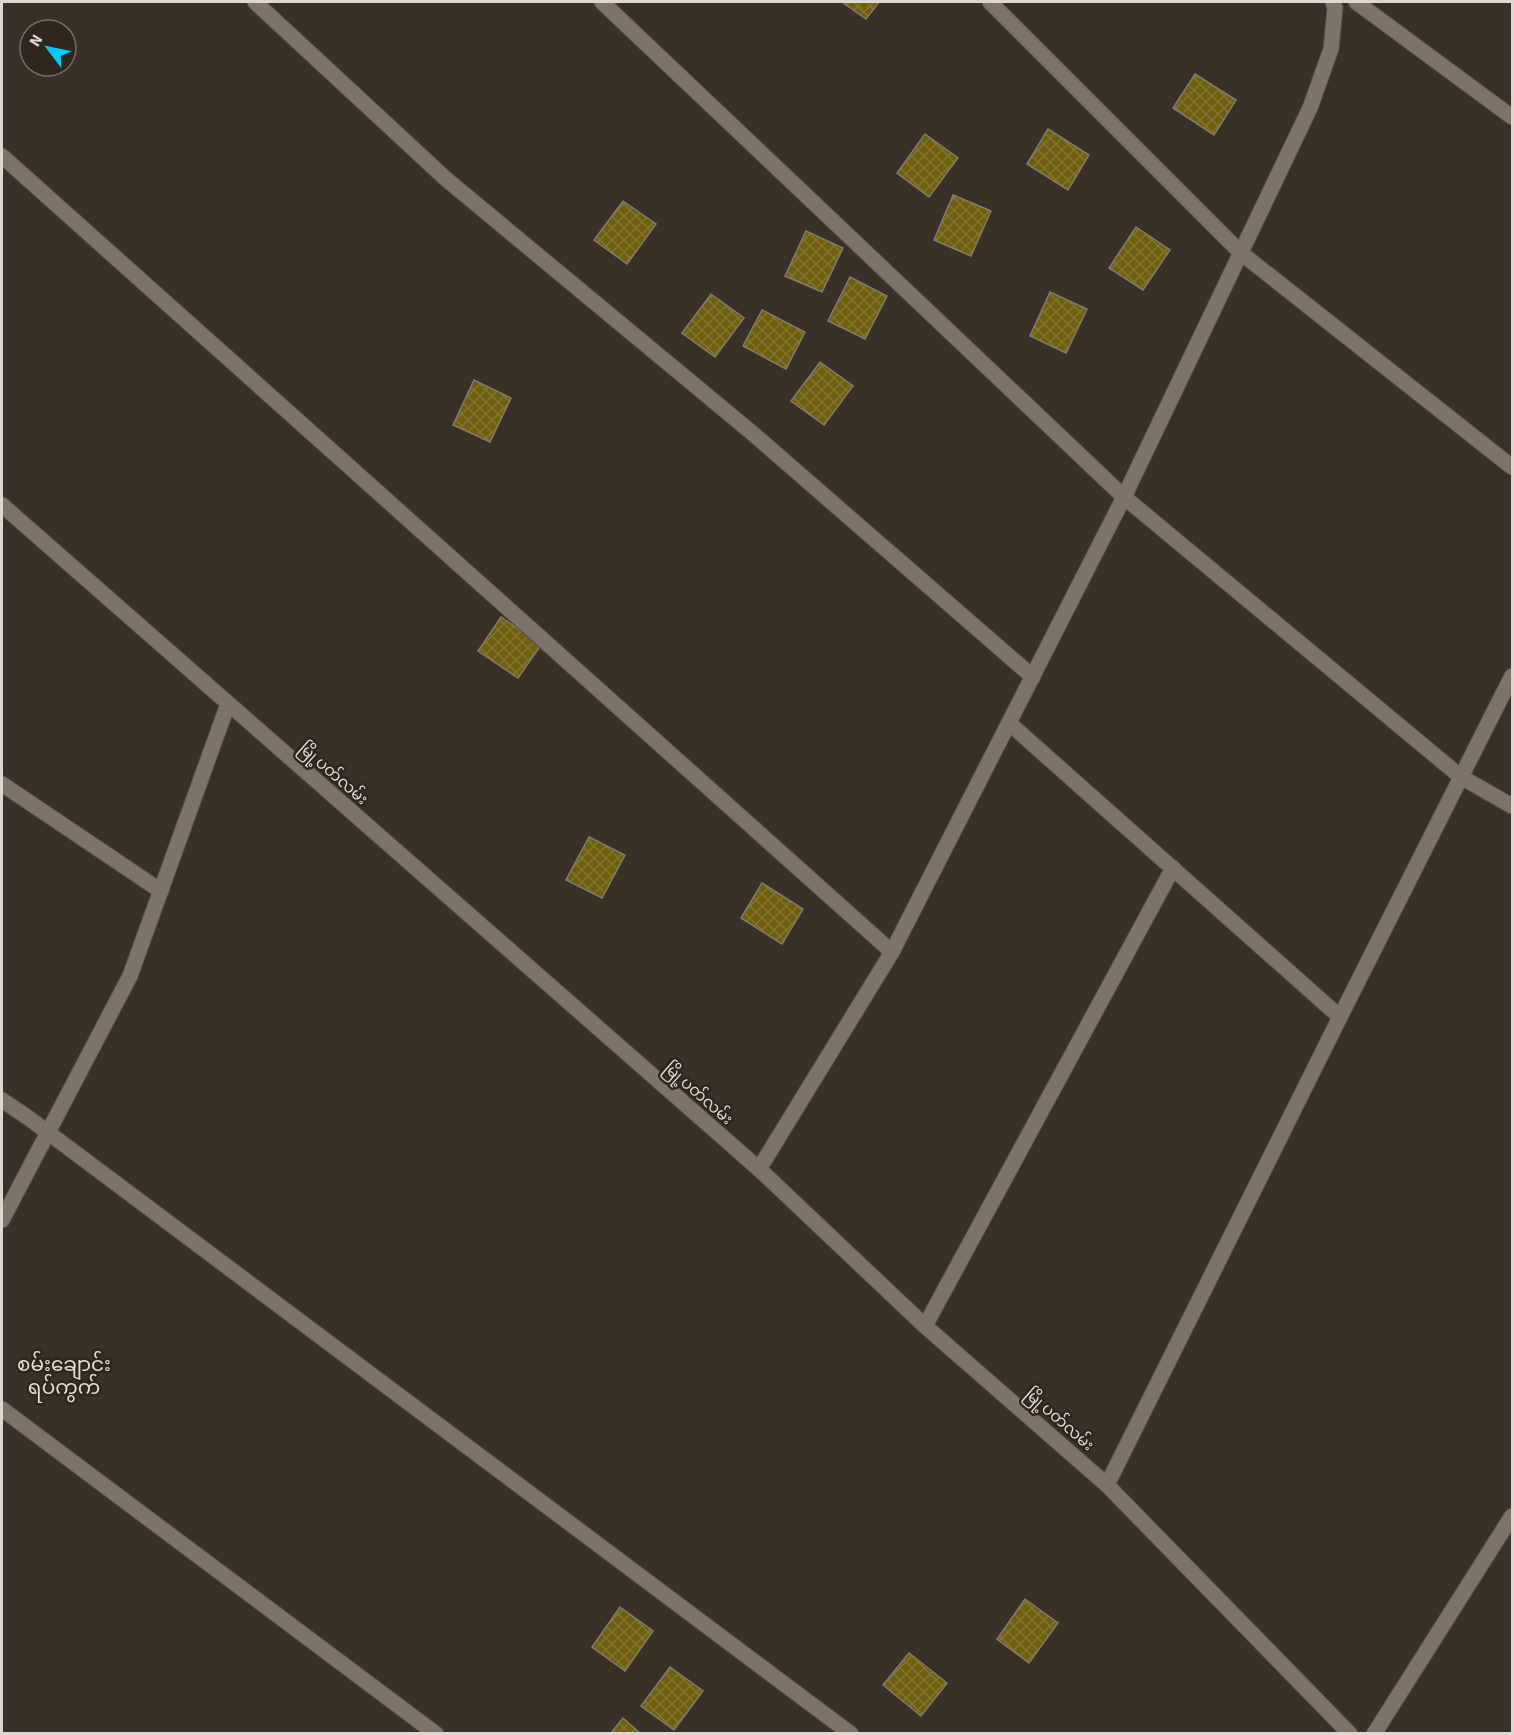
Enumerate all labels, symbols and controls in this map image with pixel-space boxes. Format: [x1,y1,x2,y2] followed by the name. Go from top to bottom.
[18,18,78,78] north arrow
[24,30,48,51] text: N
[293,737,373,811] street label: မြို့ပတ်လမ်း
[658,1057,738,1131] street label: မြို့ပတ်လမ်း
[17,1350,111,1403] district label: စမ်းချောင်း ရပ်ကွက်
[1019,1383,1099,1457] street label: မြို့ပတ်လမ်း

